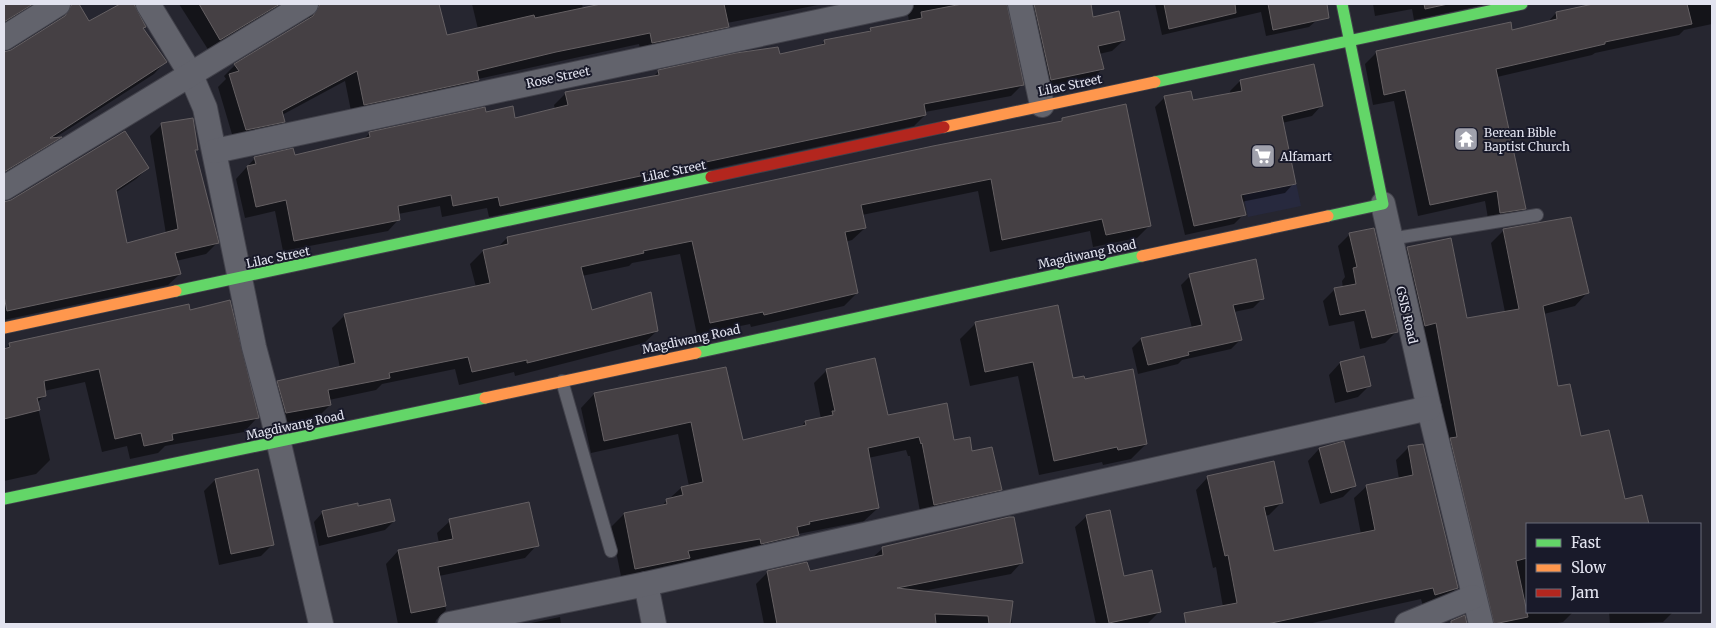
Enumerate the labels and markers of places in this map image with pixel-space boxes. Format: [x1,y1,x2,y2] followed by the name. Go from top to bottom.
[1484,125,1570,154] place label: Berean Bible Baptist Church
[1453,126,1479,152] temple icon: Berean Bible Baptist Church
[1250,143,1276,169] supermarket icon: Alfamart
[1279,149,1332,164] place label: Alfamart

